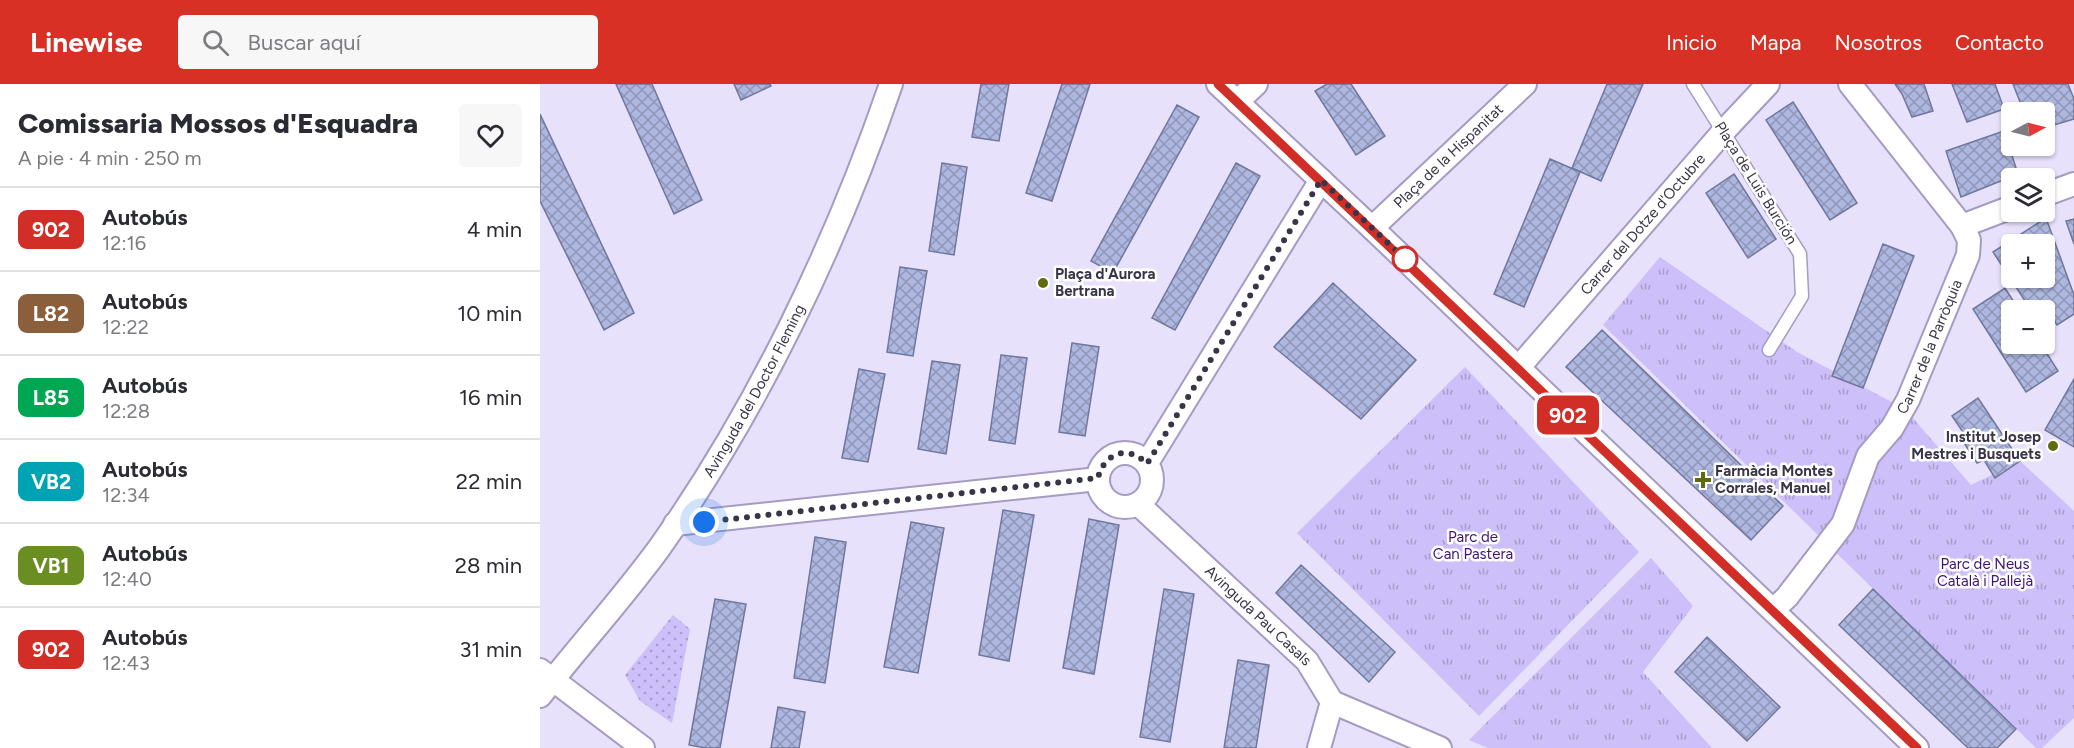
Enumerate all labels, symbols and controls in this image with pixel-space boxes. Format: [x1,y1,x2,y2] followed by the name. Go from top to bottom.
[178,15,598,69] search box
[30,25,142,59] text: Linewise
[199,26,232,59] icon: search
[247,29,361,56] text: Buscar aquí
[1666,30,1717,55] text: Inicio
[1750,30,1802,55] text: Mapa
[1835,30,1922,55] text: Nosotros
[1955,30,2044,55] text: Contacto
[1390,100,1507,212] street label: Plaça de la Hispanitat
[2001,102,2055,156] north arrow
[2001,102,2055,354] map controls
[459,104,522,167] button: heart
[18,106,418,140] text: Comissaria Mossos d'Esquadra
[1711,118,1801,248] street label: Plaça de Luis Burción
[18,146,201,170] text: A pie · 4 min · 250 m
[1577,150,1709,299] street label: Carrer del Dotze d'Octubre
[2001,168,2055,222] button: layers
[102,204,188,231] text: Autobús
[467,216,522,243] text: 4 min
[32,217,70,242] text: 902
[102,231,146,255] text: 12:16
[2001,234,2055,288] button: +
[1392,246,1418,272] unlabelled marker
[1055,265,1155,300] place label: Plaça d'Aurora Bertrana
[1036,276,1050,290] marker: Plaça d'Aurora Bertrana
[1893,277,1966,417] street label: Carrer de la Parròquia
[102,288,188,315] text: Autobús
[457,300,522,327] text: 10 min
[2001,300,2055,354] button: −
[33,301,69,326] text: L82
[700,301,809,481] street label: Avinguda del Doctor Fleming
[102,315,149,339] text: 12:22
[102,372,188,399] text: Autobús
[459,384,522,411] text: 16 min
[33,385,69,410] text: L85
[1534,396,1602,434] line badge: 902
[102,399,150,423] text: 12:28
[1549,403,1587,428] text: 902
[1911,428,2041,463] place label: Institut Josep Mestres i Busquets
[2046,439,2060,453] marker: Institut Josep Mestres i Busquets
[102,456,188,483] text: Autobús
[1715,462,1833,497] place label: Farmàcia Montes Corrales, Manuel
[456,468,522,495] text: 22 min
[31,469,71,494] text: VB2
[1696,473,1710,487] marker: Farmàcia Montes Corrales, Manuel
[102,483,150,507] text: 12:34
[689,507,719,537] your location
[1433,528,1513,563] park label: Parc de Can Pastera
[102,540,188,567] text: Autobús
[455,552,522,579] text: 28 min
[33,553,69,578] text: VB1
[1937,555,2033,590] park label: Parc de Neus Català i Pallejà
[1201,562,1315,669] street label: Avinguda Pau Casals
[102,567,152,591] text: 12:40
[102,624,188,651] text: Autobús
[459,636,522,663] text: 31 min
[32,637,70,662] text: 902
[102,651,150,675] text: 12:43

